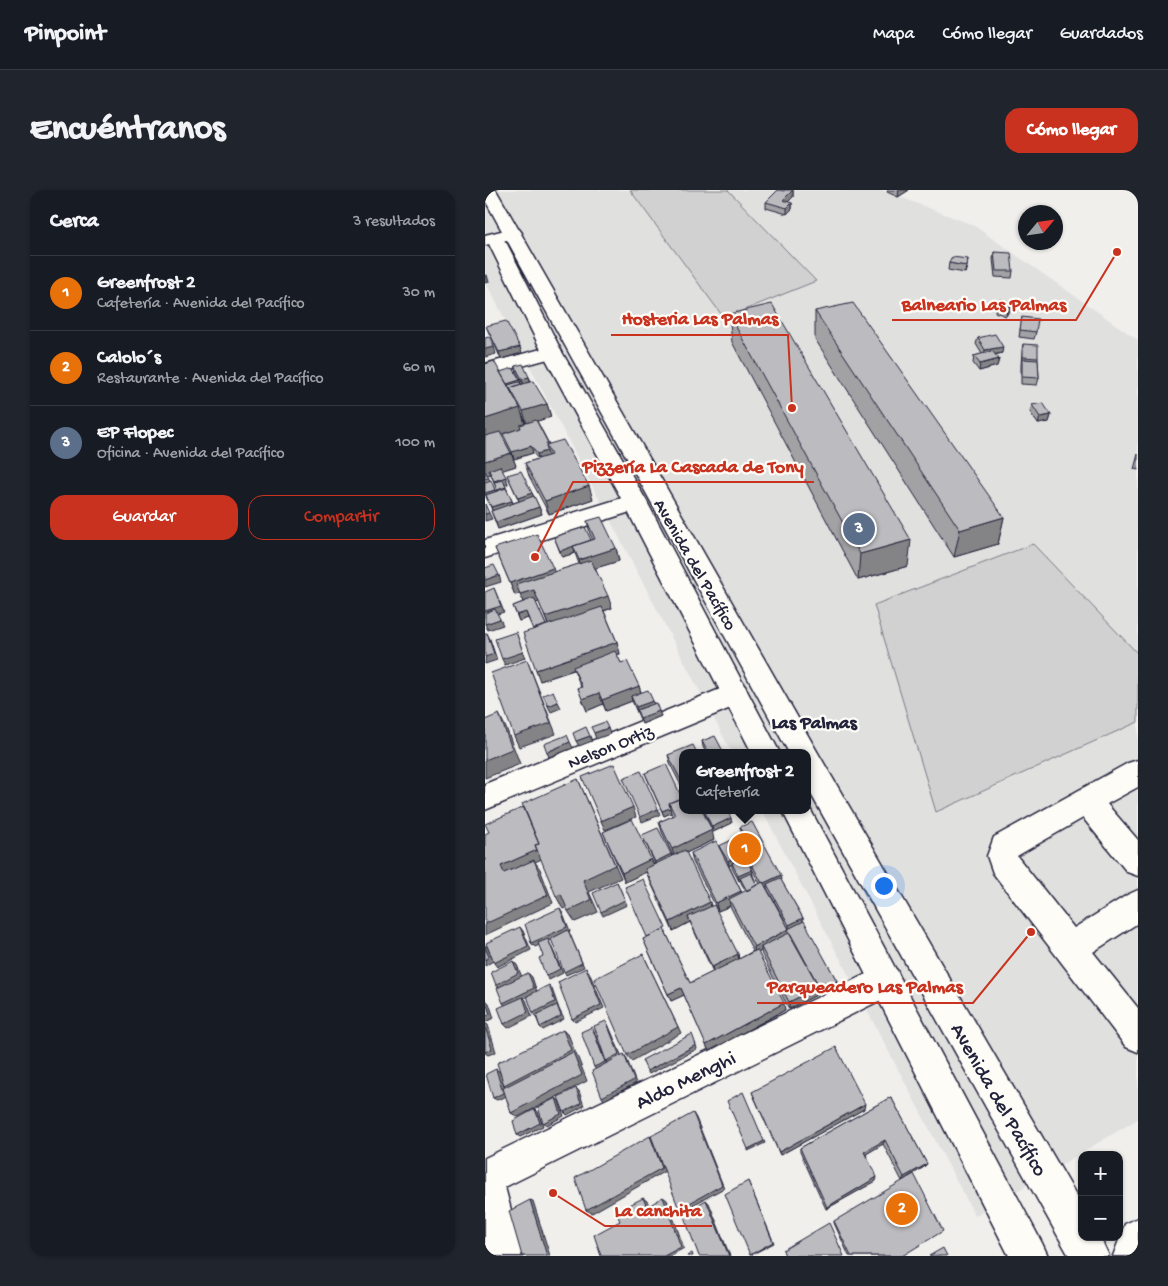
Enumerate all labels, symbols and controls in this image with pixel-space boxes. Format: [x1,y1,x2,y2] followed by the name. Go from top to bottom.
[25,20,106,49] text: Pinpoint
[873,24,914,45] text: Mapa
[942,24,1032,45] text: Cómo llegar
[1060,24,1143,45] text: Guardados
[1005,108,1138,153] button: Cómo llegar
[30,110,225,151] text: Encuéntranos
[1018,205,1063,250] north arrow
[50,210,98,235] text: Cerca
[353,213,435,232] text: 3 resultados
[97,272,195,295] text: Greenfrost 2
[63,284,69,303] text: 1
[402,284,435,303] text: 30 m
[892,286,1076,320] callout: Balneario Las Palmas
[97,295,305,314] text: Cafetería · Avenida del Pacífico
[901,295,1067,318] text: Balneario Las Palmas
[611,301,788,335] callout: Hosteria Las Palmas
[622,309,779,332] text: Hosteria Las Palmas
[97,347,161,370] text: Calolo´s
[62,359,70,378] text: 2
[403,359,435,378] text: 60 m
[97,370,324,389] text: Restaurante · Avenida del Pacífico
[97,422,173,445] text: EP Flopec
[62,434,70,453] text: 3
[395,434,435,453] text: 100 m
[97,445,285,464] text: Oficina · Avenida del Pacífico
[573,448,814,482] callout: Pizzería La Cascada de Tony
[581,457,804,480] text: Pizzería La Cascada de Tony
[50,495,238,540] button: Guardar
[248,495,435,540] button: Compartir
[648,496,740,635] street label: Avenida del Pacífico
[843,510,875,548] pin: 3
[771,713,858,736] district label: Las Palmas
[565,721,658,775] street label: Nelson Ortiz
[679,749,811,814] popup
[696,761,794,784] text: Greenfrost 2
[696,784,759,803] text: Cafetería
[729,830,761,868] pin: 1
[871,873,897,899] your location
[757,969,973,1003] callout: Parqueadero Las Palmas
[766,977,964,1000] text: Parqueadero Las Palmas
[943,1020,1051,1182] street label: Avenida del Pacífico
[632,1047,741,1117] street label: Aldo Menghi
[1078,1151,1123,1241] map controls
[1078,1151,1123,1196] button: +
[886,1190,918,1228] pin: 2
[605,1192,712,1226] callout: La canchita
[1078,1196,1123,1241] button: −
[614,1201,703,1224] text: La canchita

